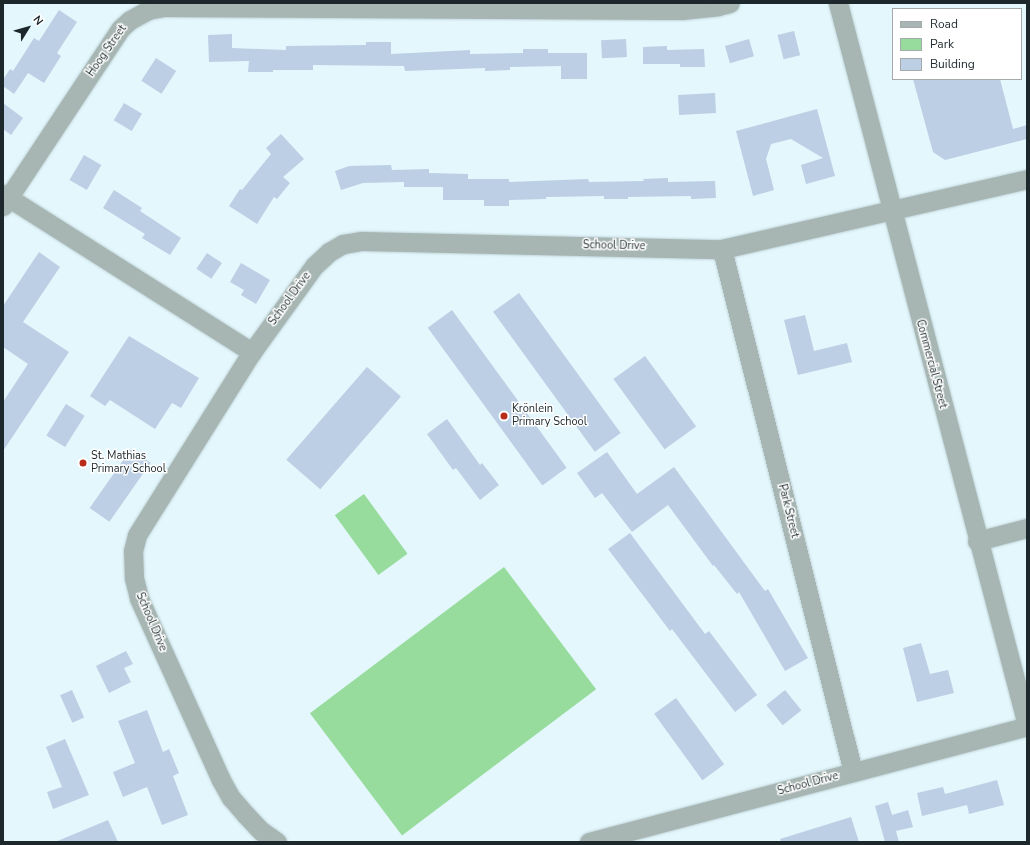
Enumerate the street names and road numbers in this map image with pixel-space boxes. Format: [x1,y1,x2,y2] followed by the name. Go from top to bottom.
[84,23,130,79] street label: Hoog Street
[583,239,645,253] street label: School Drive
[266,270,314,328] street label: School Drive
[913,318,949,410] street label: Commercial Street
[775,483,801,539] street label: Park Street
[133,591,169,653] street label: School Drive
[776,770,840,798] street label: School Drive

